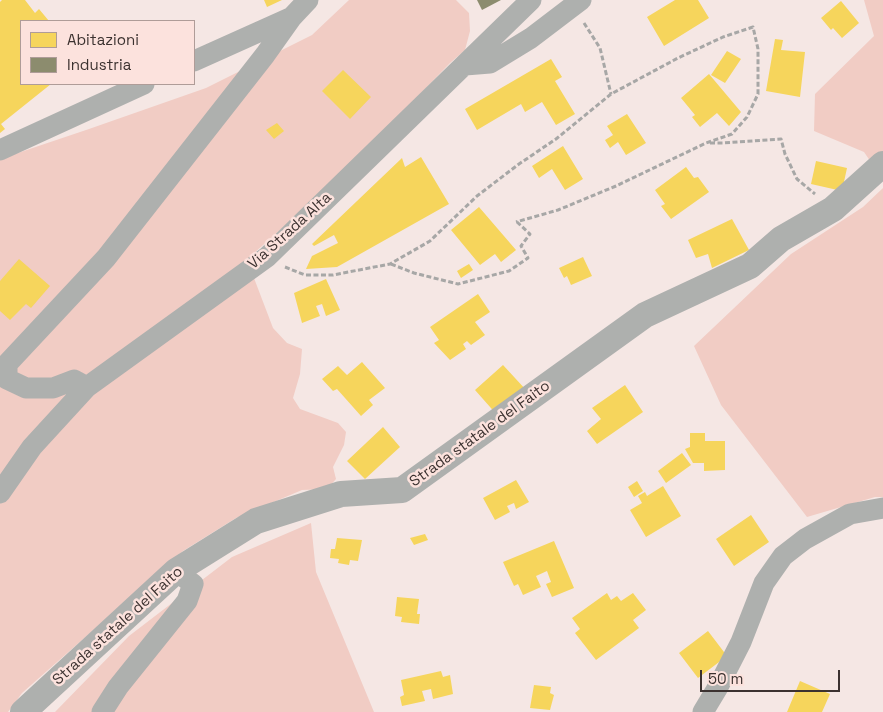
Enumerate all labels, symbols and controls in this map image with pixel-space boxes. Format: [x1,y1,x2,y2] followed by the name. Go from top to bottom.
[20,20,195,85] legend
[67,30,139,49] text: Abitazioni
[67,55,131,74] text: Industria
[245,189,335,273] street label: Via Strada Alta
[406,377,554,491] street label: Strada statale del Faito
[49,563,187,689] street label: Strada statale del Faito
[703,660,843,692] scale bar
[708,669,743,688] text: 50 m

